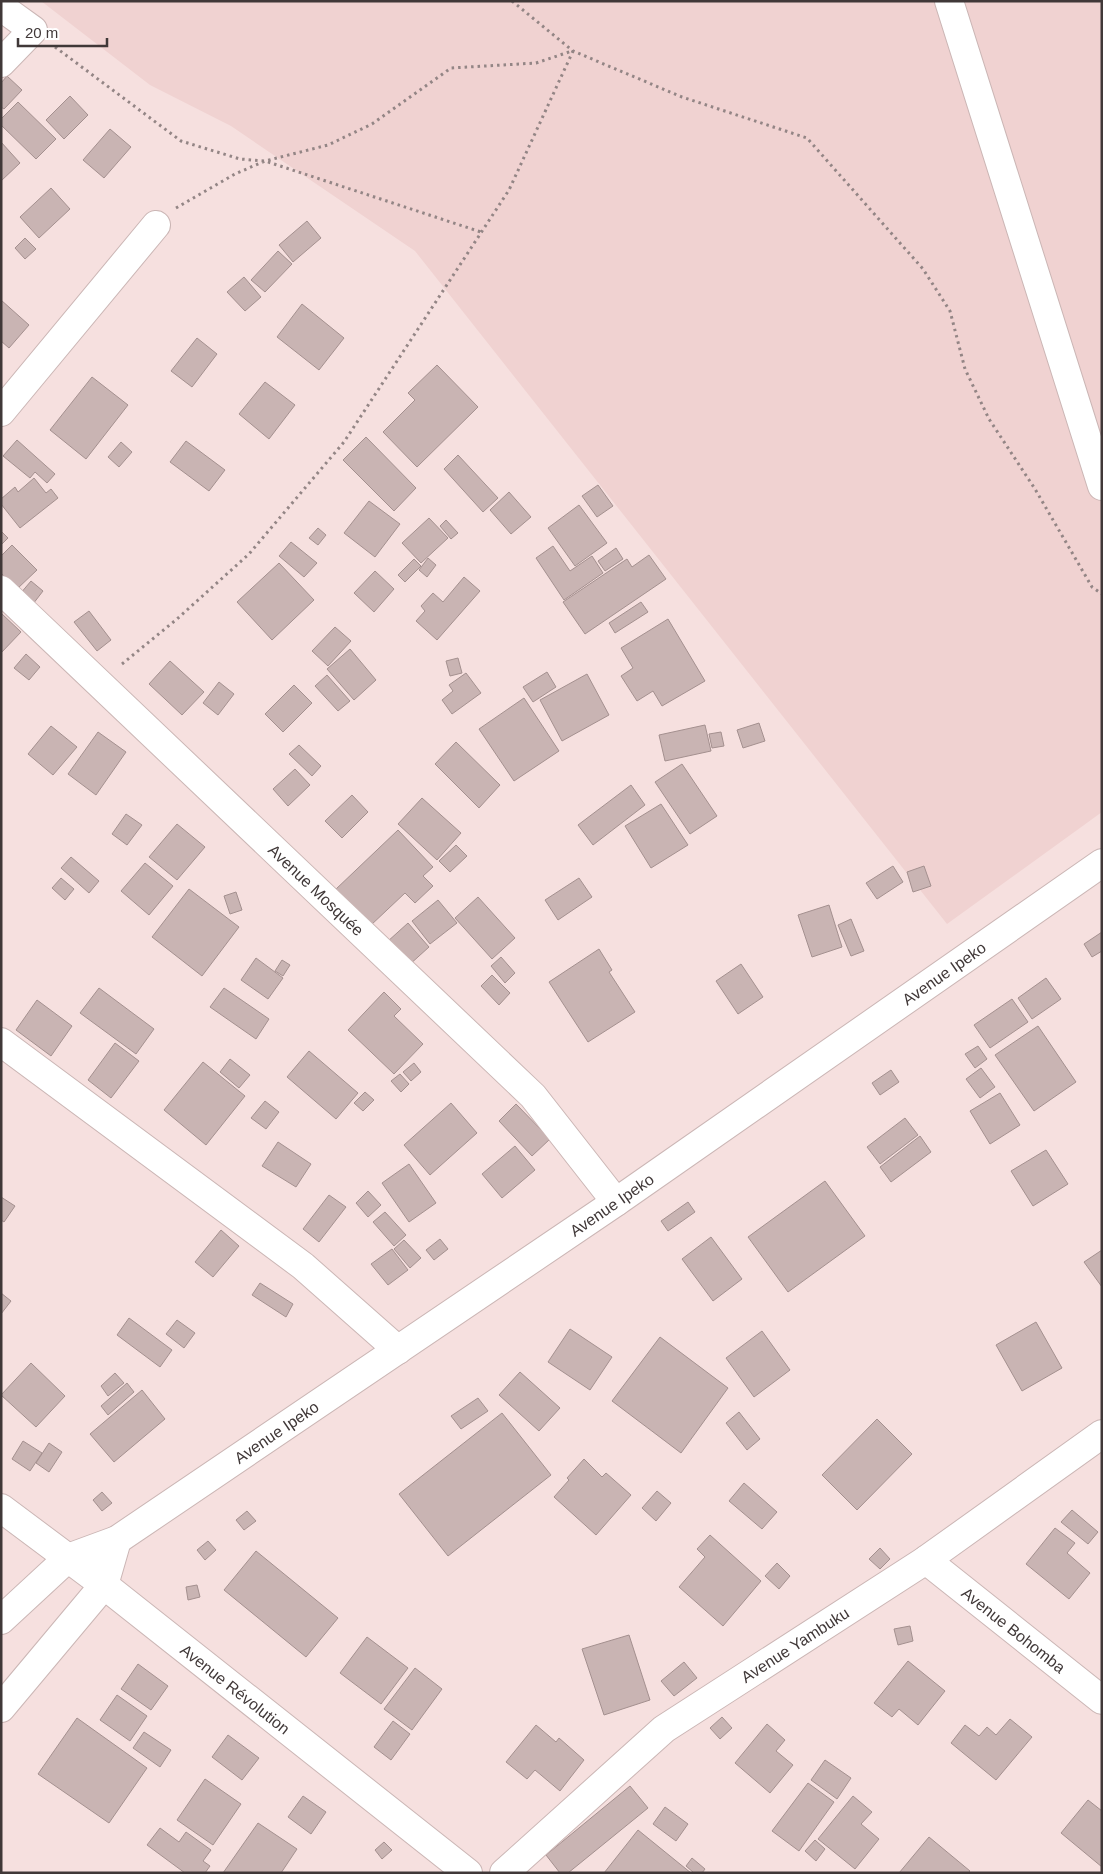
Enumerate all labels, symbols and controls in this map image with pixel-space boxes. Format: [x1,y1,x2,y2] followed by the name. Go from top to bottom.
[18,15,106,47] scale bar
[25,24,58,41] text: 20 m
[265,841,367,939] street label: Avenue Mosquée
[899,939,989,1009] street label: Avenue Ipeko
[567,1170,657,1240] street label: Avenue Ipeko
[231,1398,322,1467] street label: Avenue Ipeko
[958,1584,1068,1676] street label: Avenue Bohomba
[738,1604,852,1686] street label: Avenue Yambuku
[177,1641,293,1738] street label: Avenue Révolution

